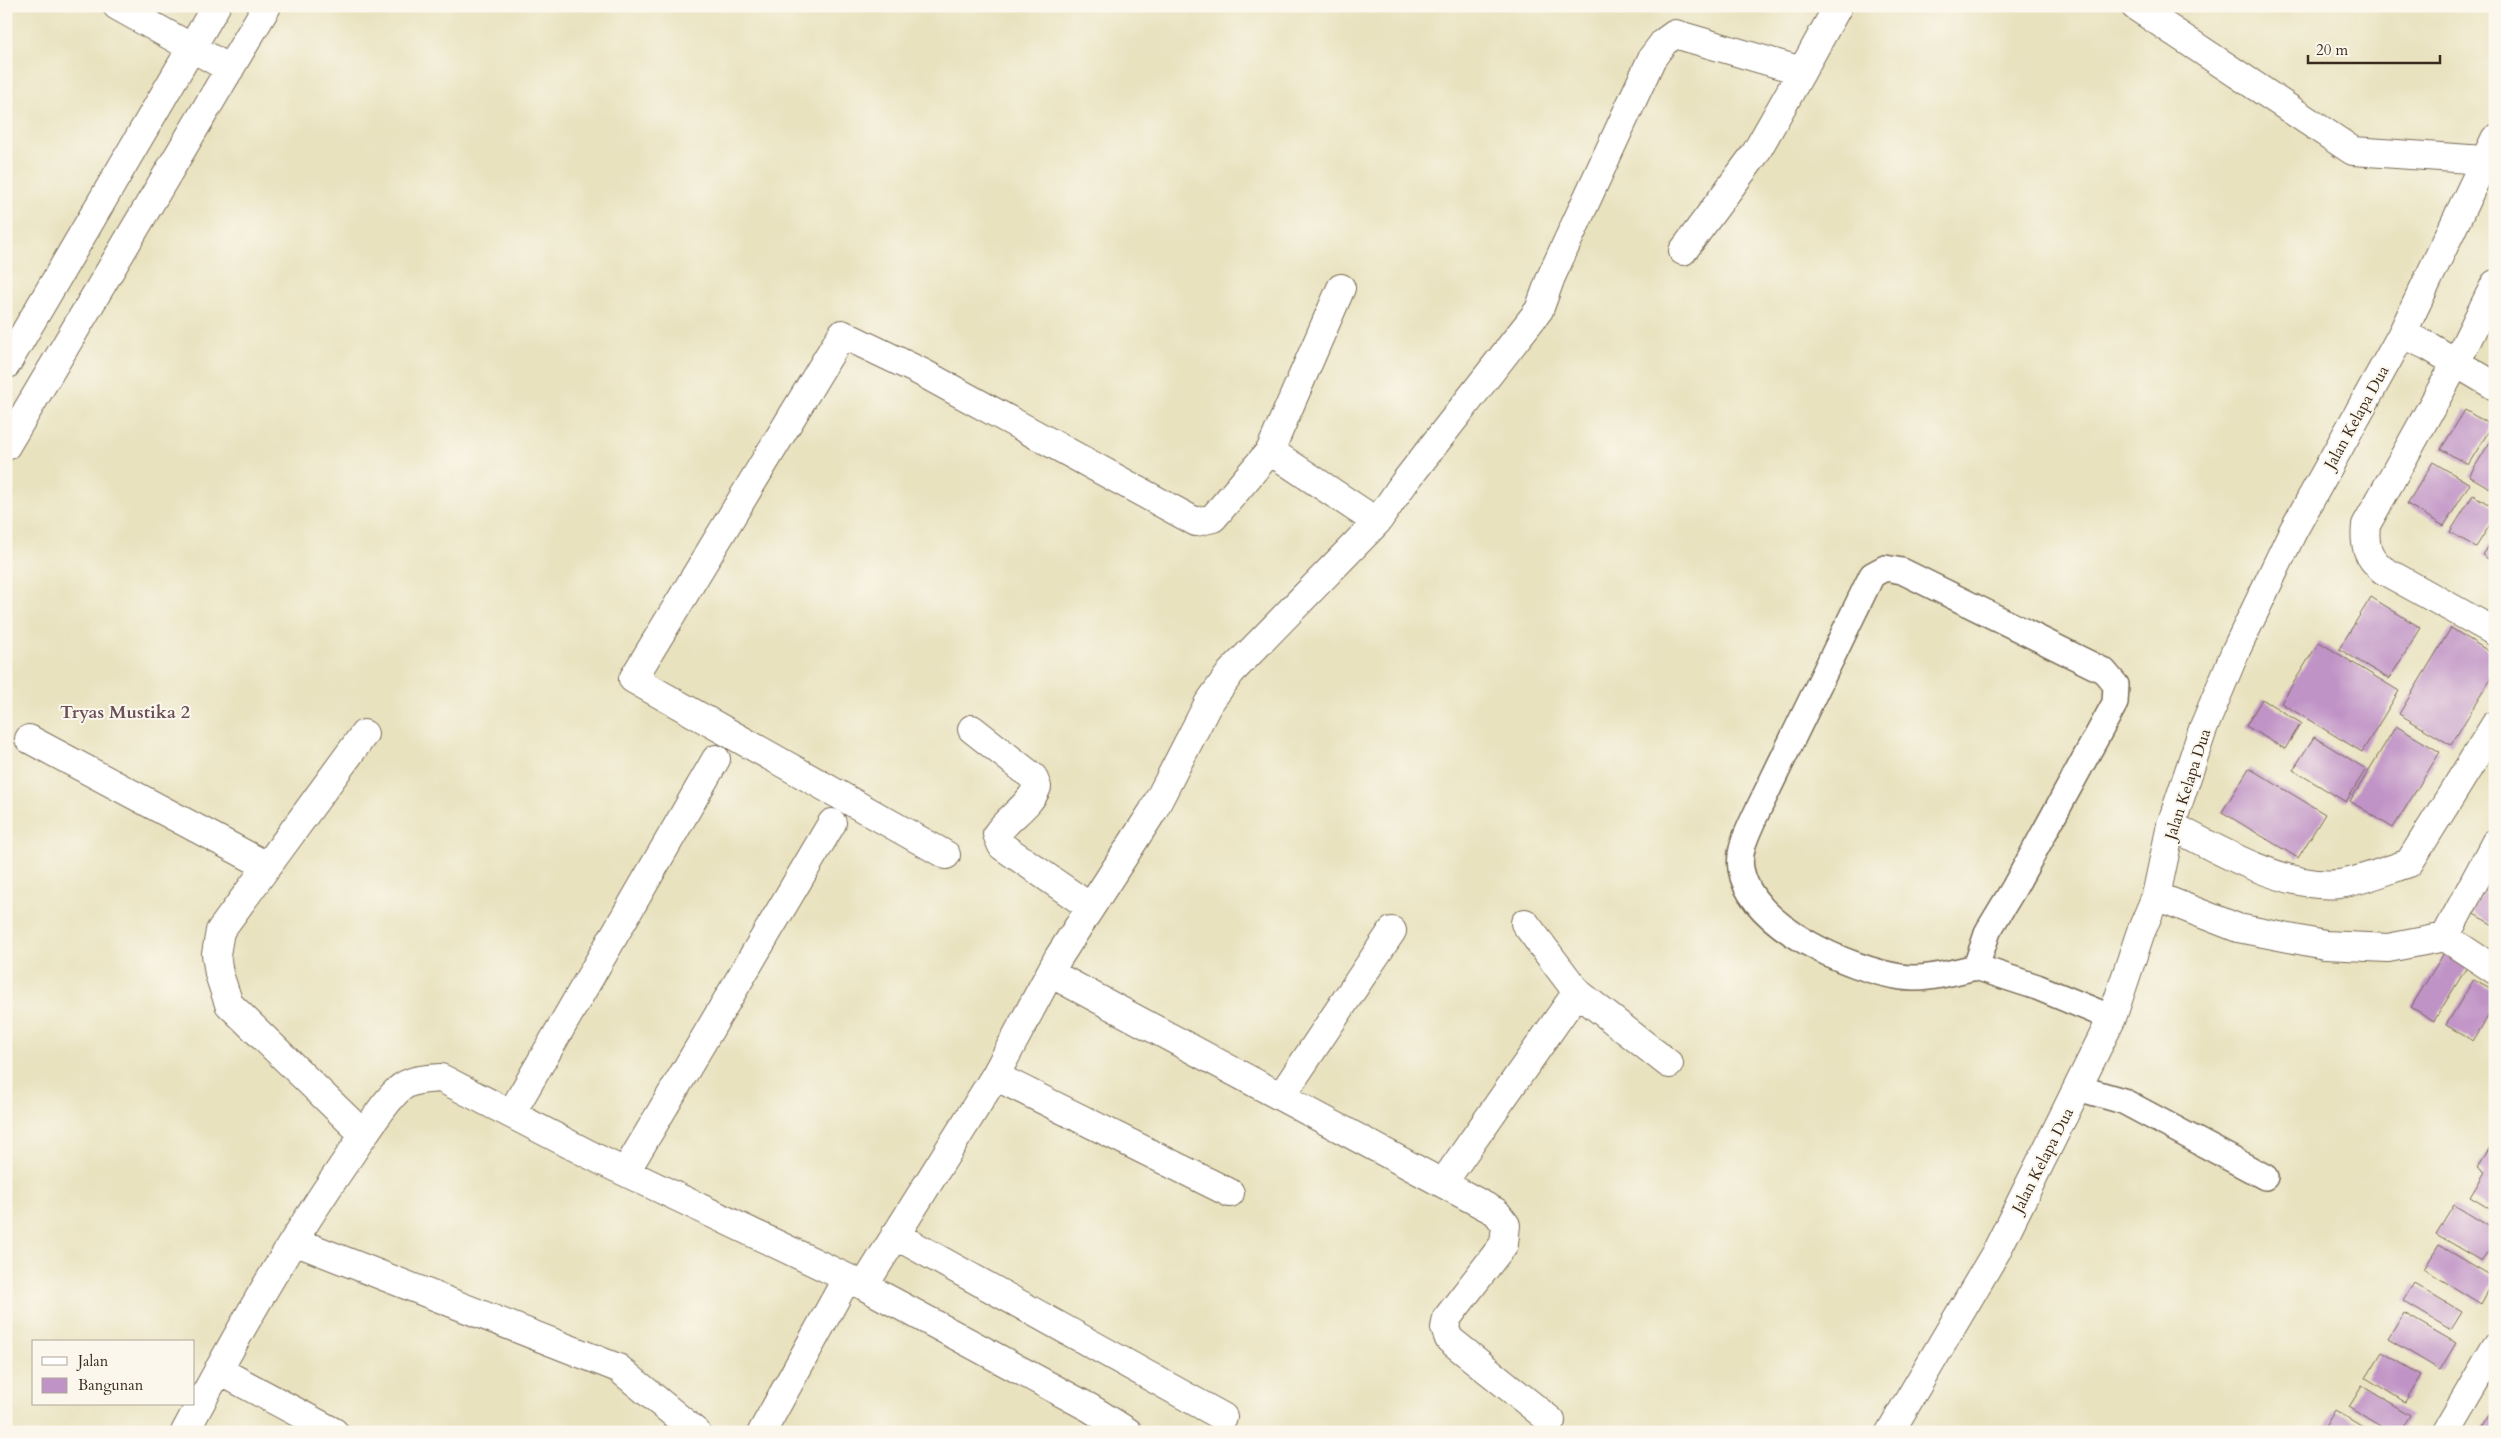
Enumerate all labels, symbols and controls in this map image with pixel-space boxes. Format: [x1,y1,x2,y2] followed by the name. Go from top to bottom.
[2308,32,2441,64] scale bar
[2316,40,2348,60] text: 20 m
[2318,362,2394,475] street label: Jalan Kelapa Dua
[60,700,190,725] district label: Tryas Mustika 2
[2159,726,2216,844] street label: Jalan Kelapa Dua
[2006,1104,2079,1219] street label: Jalan Kelapa Dua
[32,1340,195,1406] legend
[76,1351,109,1371] text: Jalan
[78,1375,144,1395] text: Bangunan

